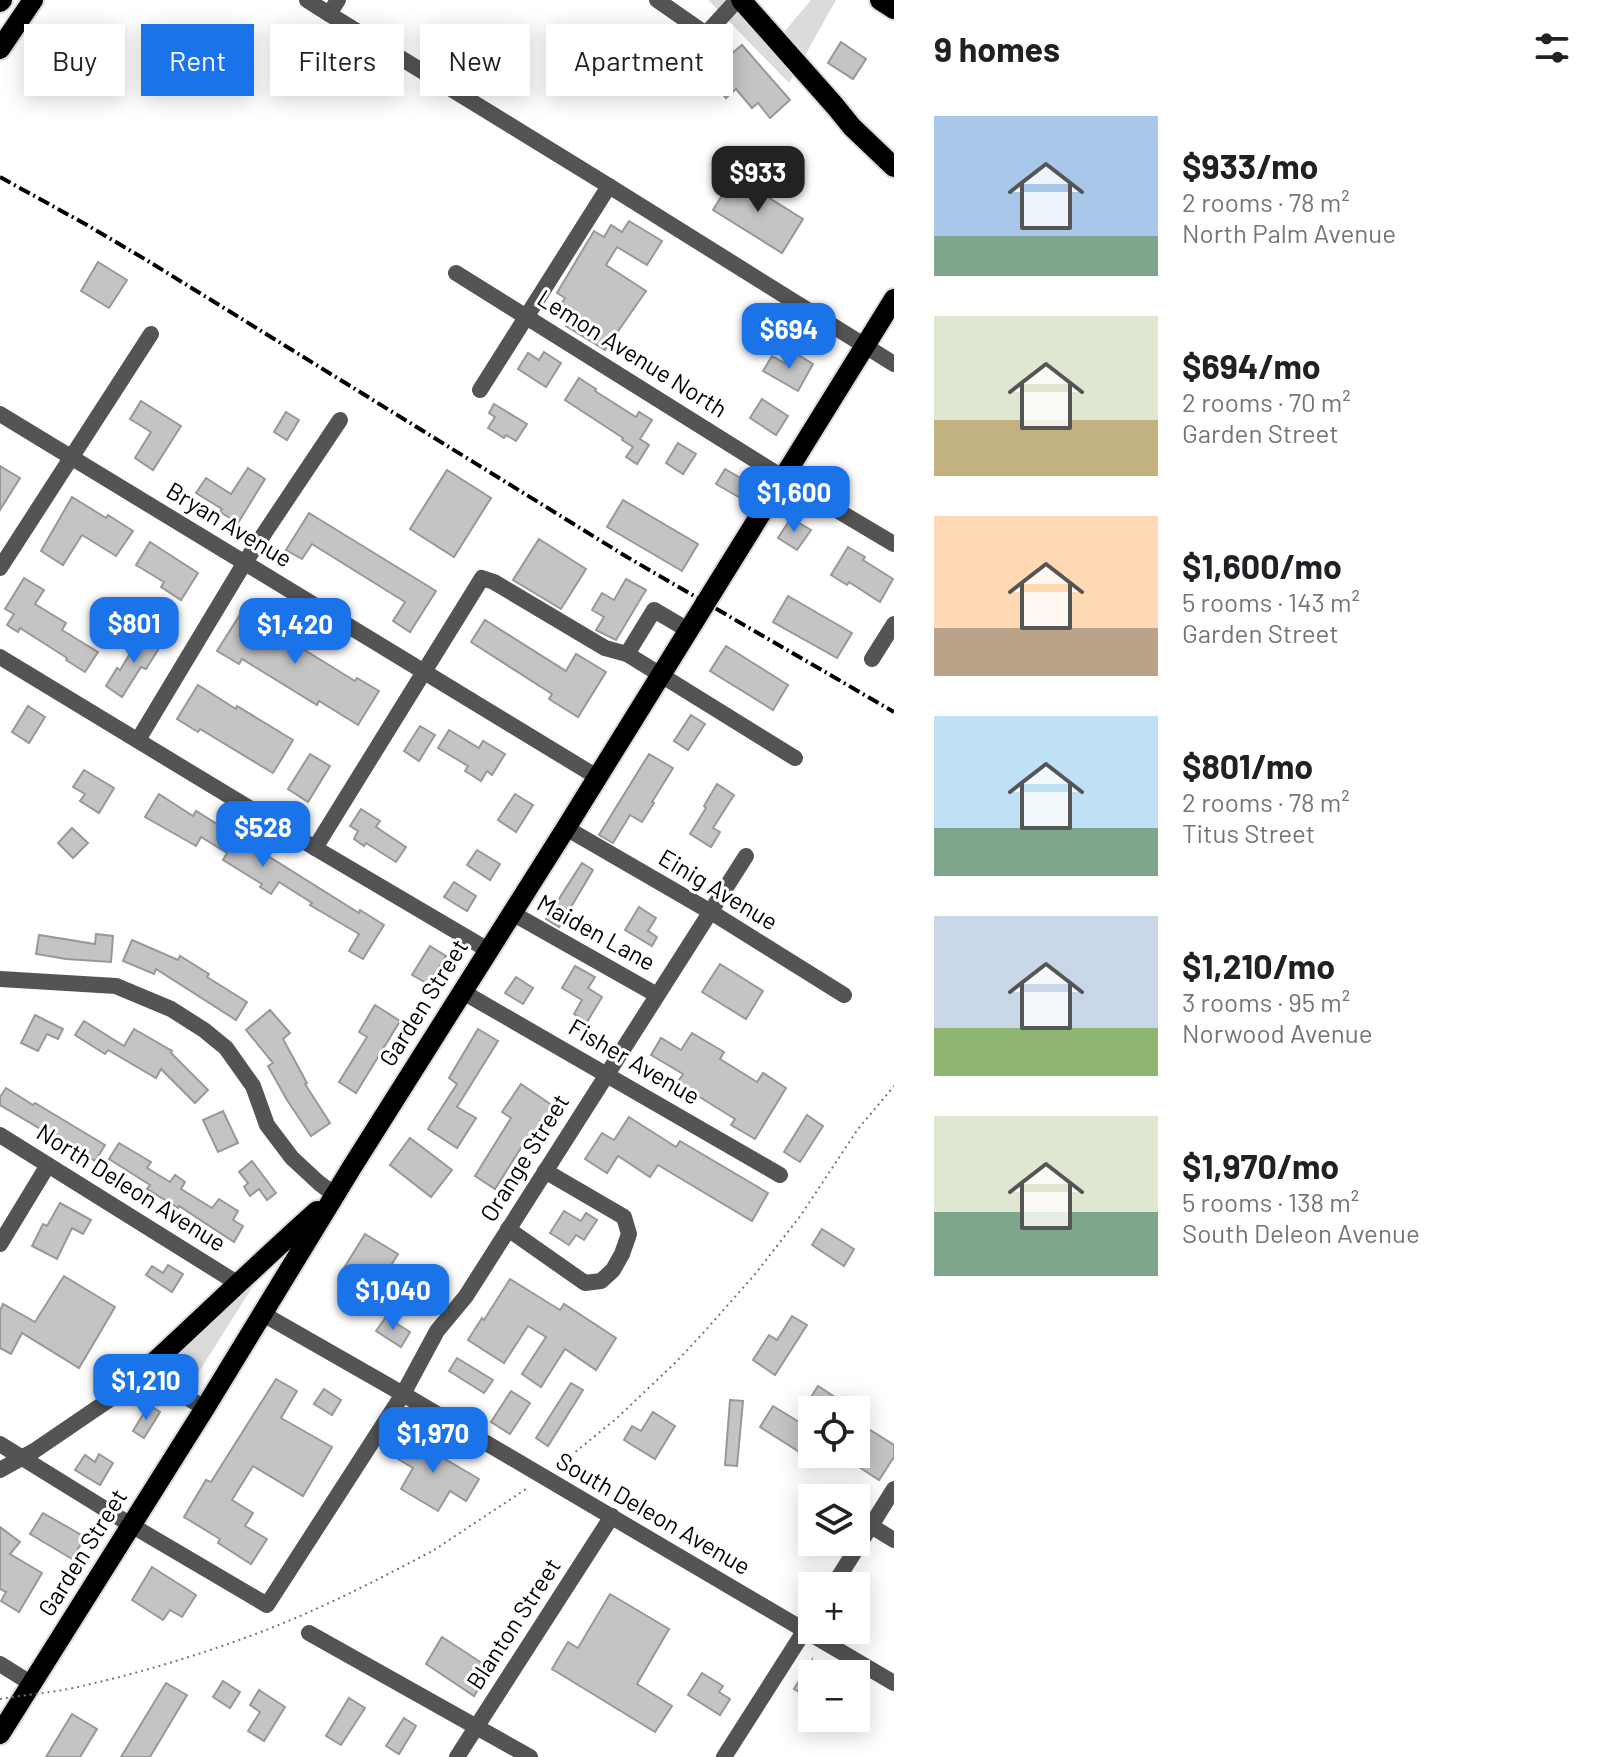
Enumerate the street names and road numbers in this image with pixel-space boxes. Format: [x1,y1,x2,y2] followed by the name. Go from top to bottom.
[533,283,733,423] street label: Lemon Avenue North
[162,475,298,573] street label: Bryan Avenue
[654,842,784,936] street label: Einig Avenue
[533,887,661,976] street label: Maiden Lane
[372,933,473,1071] street label: Garden Street
[564,1011,706,1110] street label: Fisher Avenue
[473,1088,574,1226] street label: Orange Street
[32,1117,232,1257] street label: North Deleon Avenue
[551,1445,756,1580] street label: South Deleon Avenue
[31,1483,132,1621] street label: Garden Street
[460,1552,566,1694] street label: Blanton Street

